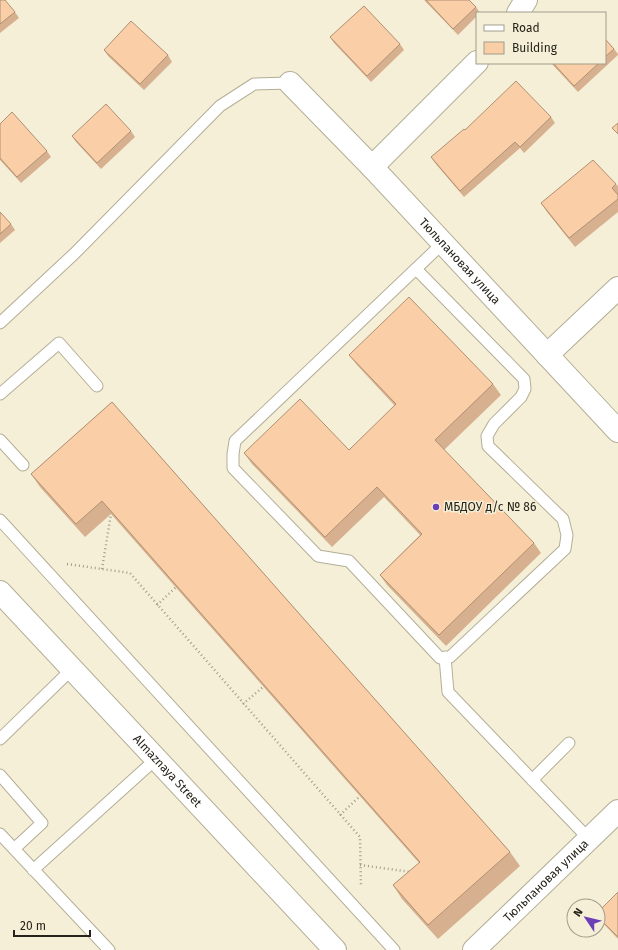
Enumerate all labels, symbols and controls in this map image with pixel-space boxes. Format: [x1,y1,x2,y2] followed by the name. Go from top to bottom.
[476,12,606,64] legend
[512,21,540,35] text: Road
[512,41,558,55] text: Building
[416,215,503,307] street label: Тюльпановая улица
[444,500,536,514] place label: МБДОУ д/с № 86
[431,502,441,512] marker: МБДОУ д/с № 86
[130,732,205,810] street label: Almaznaya Street
[501,836,591,925] street label: Тюльпановая улица
[566,898,606,938] north arrow
[571,906,586,919] text: N
[14,912,90,938] scale bar
[20,919,46,933] text: 20 m

